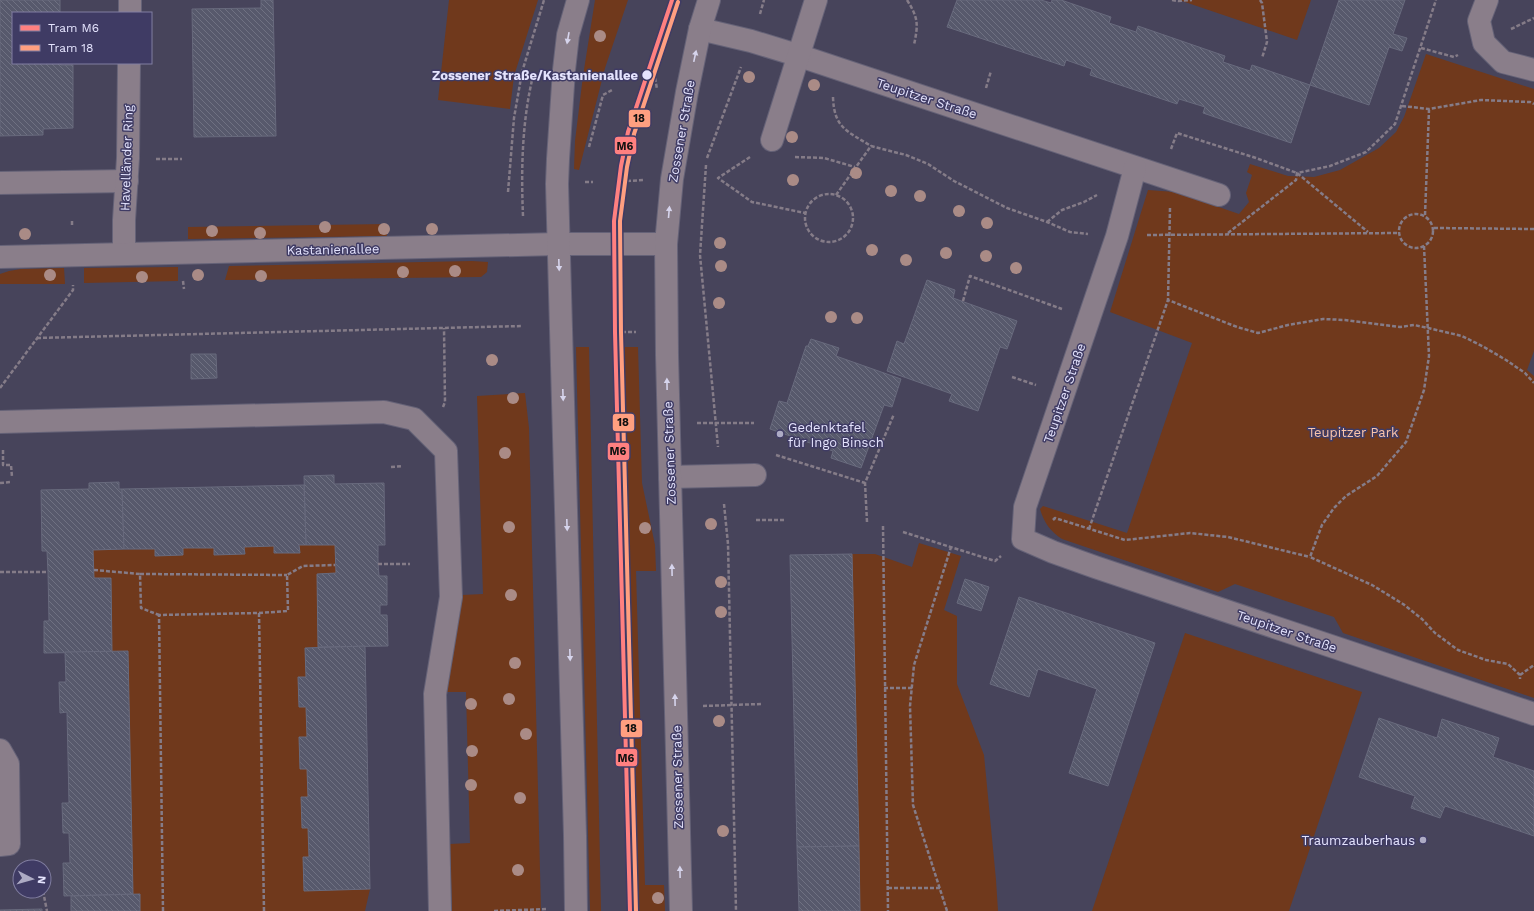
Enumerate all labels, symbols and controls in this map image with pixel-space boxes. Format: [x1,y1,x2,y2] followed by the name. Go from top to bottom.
[12,12,152,64] legend
[48,21,99,35] text: Tram M6
[565,32,571,44] one-way arrow
[48,41,93,55] text: Tram 18
[692,50,698,62] one-way arrow
[432,68,638,83] place label: Zossener Straße/Kastanienallee
[640,68,654,82] marker: Zossener Straße/Kastanienallee
[875,75,979,122] street label: Teupitzer Straße
[665,79,698,183] street label: Zossener Straße
[117,105,136,211] street label: Havelländer Ring
[628,109,651,128] line badge: 18
[633,112,645,125] text: 18
[614,136,637,155] line badge: M6
[617,140,634,153] text: M6
[666,206,673,218] one-way arrow
[287,241,379,258] street label: Kastanienallee
[556,259,562,272] one-way arrow
[1040,341,1089,445] street label: Teupitzer Straße
[664,378,671,390] one-way arrow
[560,389,567,401] one-way arrow
[660,401,679,505] street label: Zossener Straße
[612,413,635,432] line badge: 18
[617,416,629,429] text: 18
[788,420,884,450] place label: Gedenktafel für Ingo Binsch
[1308,425,1399,440] park label: Teupitzer Park
[775,429,785,439] marker: Gedenktafel für Ingo Binsch
[607,442,630,461] line badge: M6
[610,445,627,458] text: M6
[564,519,570,532] one-way arrow
[669,563,675,576] one-way arrow
[1235,607,1339,656] street label: Teupitzer Straße
[567,649,574,661] one-way arrow
[672,694,679,706] one-way arrow
[620,719,643,738] line badge: 18
[625,722,637,735] text: 18
[669,725,686,829] street label: Zossener Straße
[615,748,638,767] line badge: M6
[618,752,635,765] text: M6
[1302,833,1415,848] place label: Traumzauberhaus
[1418,835,1428,845] marker: Traumzauberhaus
[12,859,52,899] north arrow
[677,865,683,878] one-way arrow
[35,875,48,885] text: N

